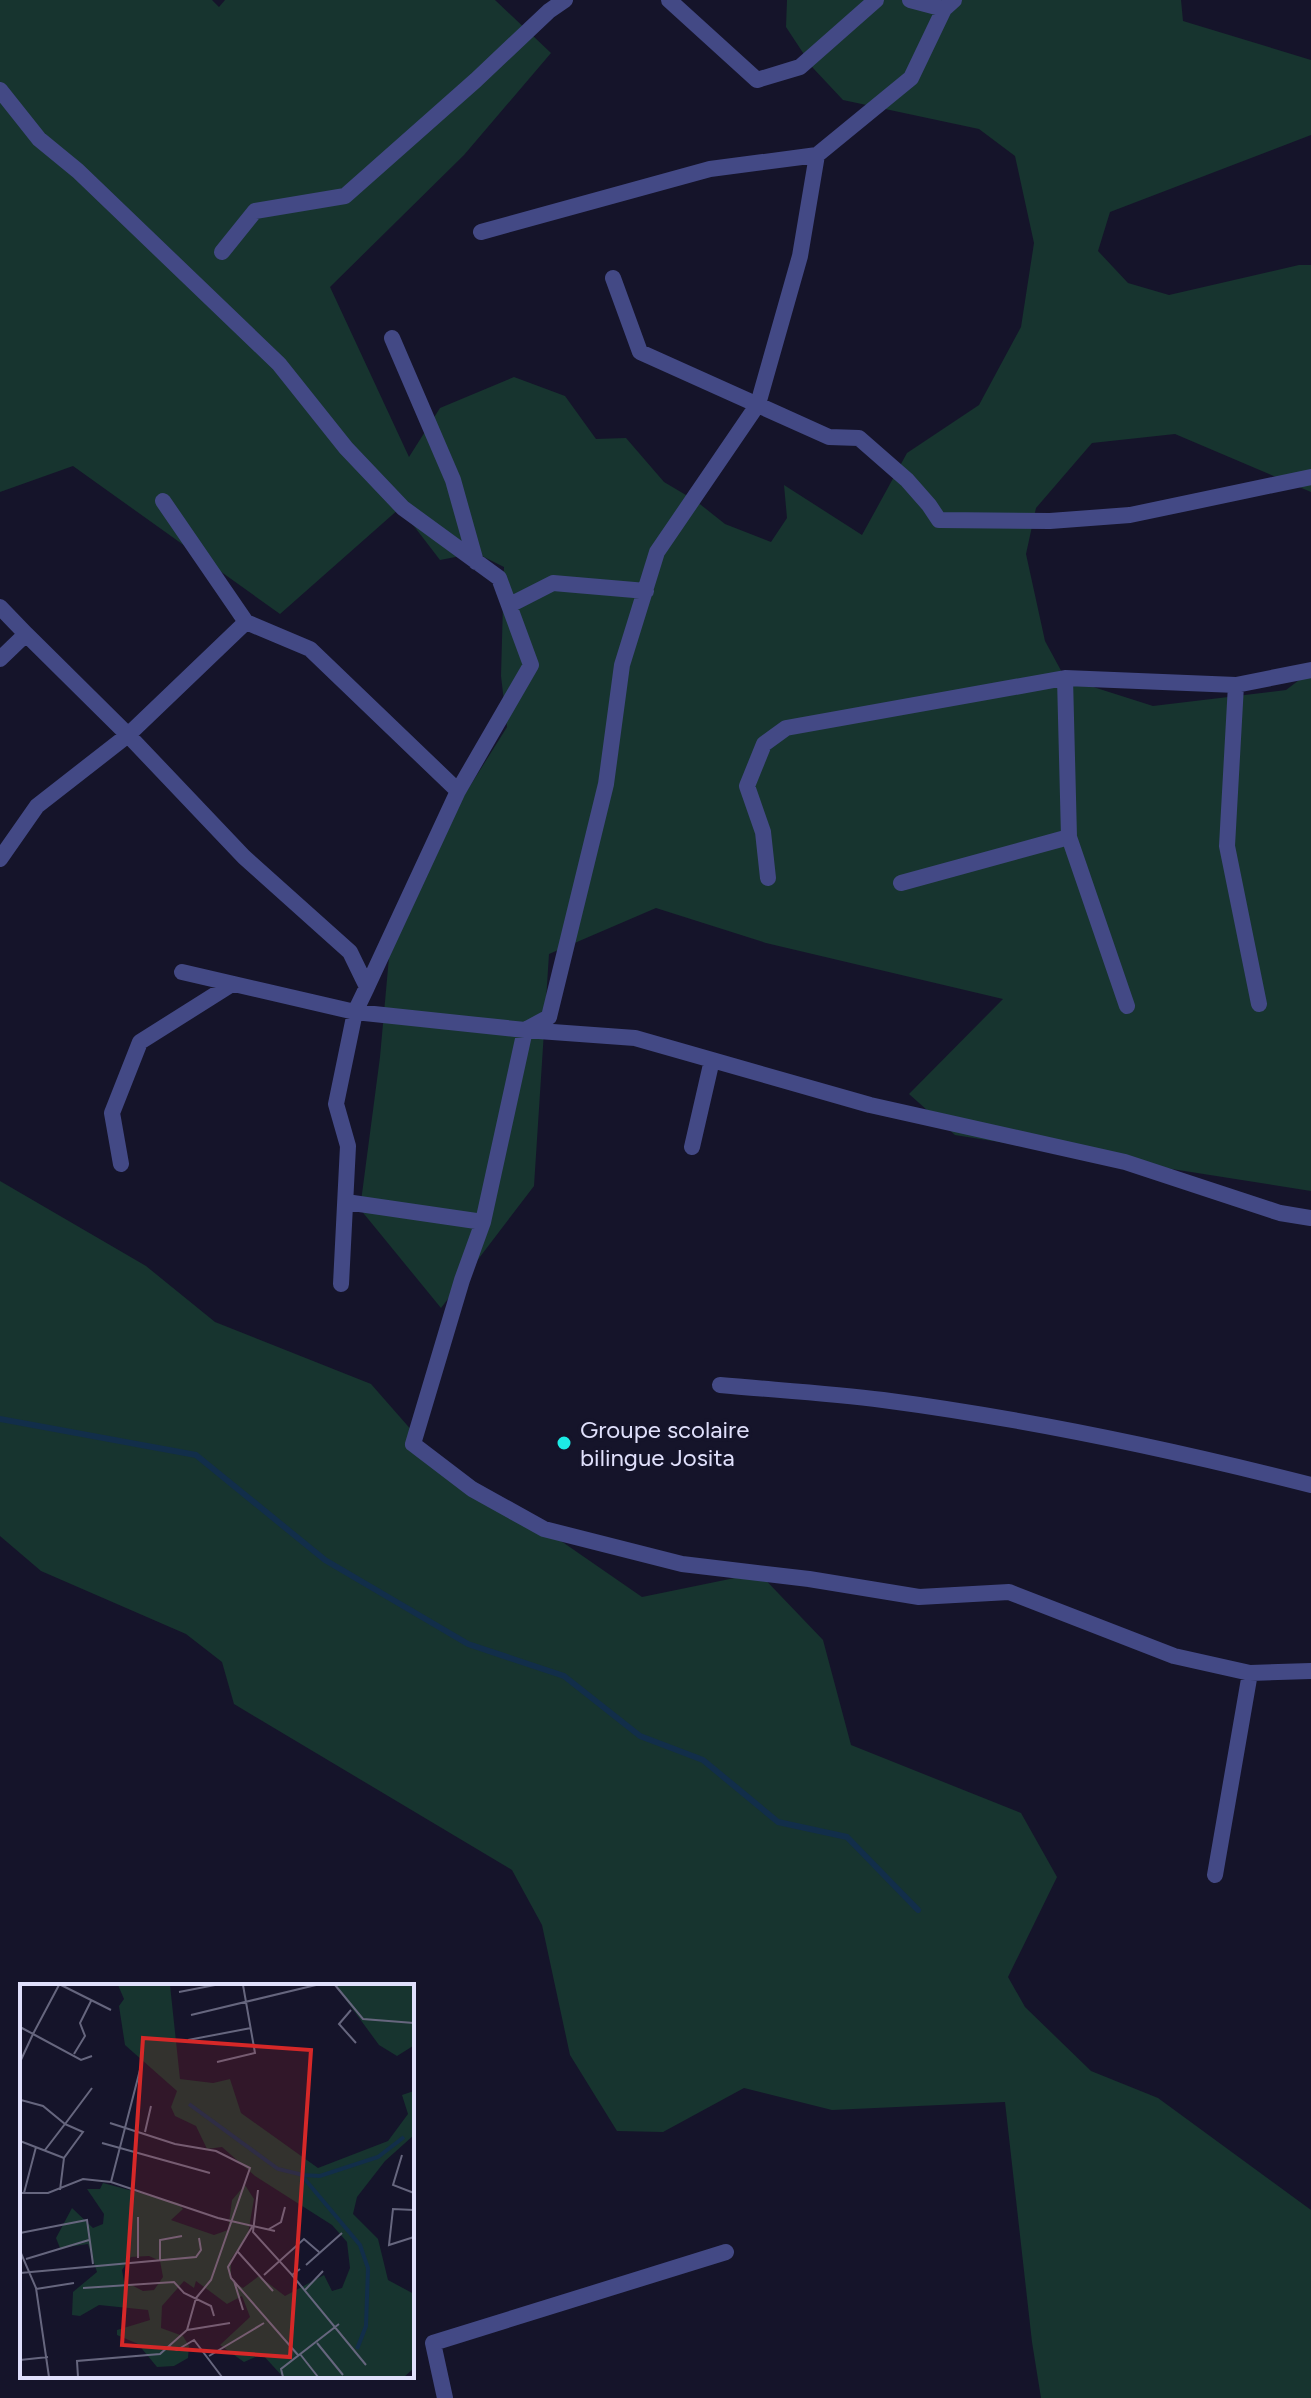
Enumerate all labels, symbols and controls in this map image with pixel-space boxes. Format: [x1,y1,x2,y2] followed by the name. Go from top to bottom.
[580,1415,749,1472] place label: Groupe scolaire bilingue Josita
[555,1434,573,1452] marker: Groupe scolaire bilingue Josita
[20,1984,414,2378] inset map

